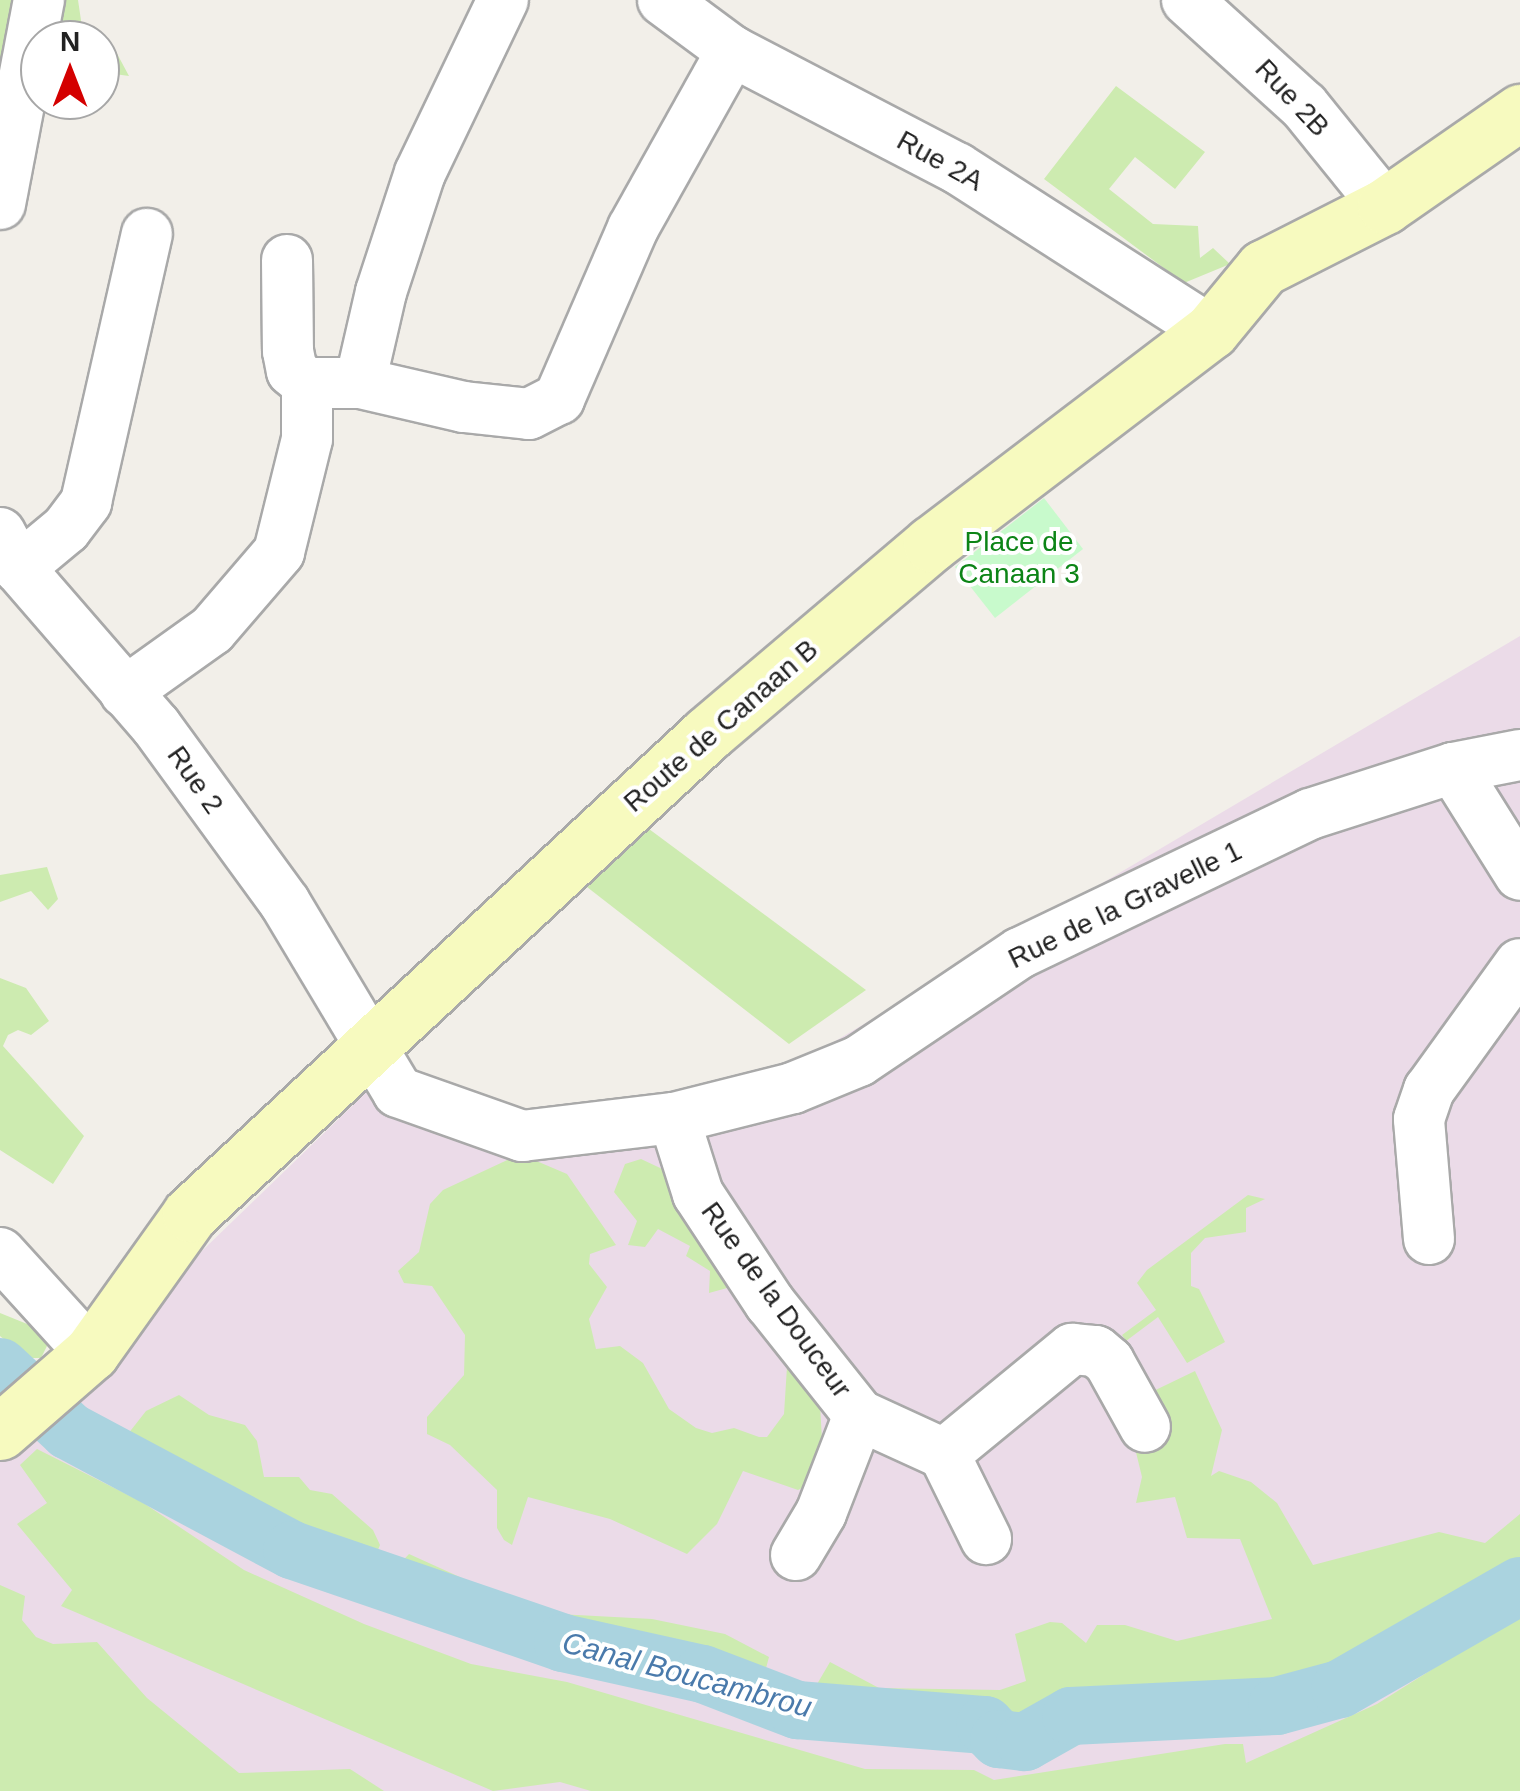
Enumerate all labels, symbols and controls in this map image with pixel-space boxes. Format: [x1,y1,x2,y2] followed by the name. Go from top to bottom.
[20,20,120,120] north arrow
[60,26,80,57] text: N
[1248,52,1336,144] street label: Rue 2B
[891,124,989,198] street label: Rue 2A
[958,525,1080,591] park label: Place de Canaan 3
[617,633,825,819] street label: Route de Canaan B
[160,740,230,820] street label: Rue 2
[1003,834,1247,976] street label: Rue de la Gravelle 1
[694,1196,858,1404] street label: Rue de la Douceur
[558,1624,816,1726] water label: Canal Boucambrou

